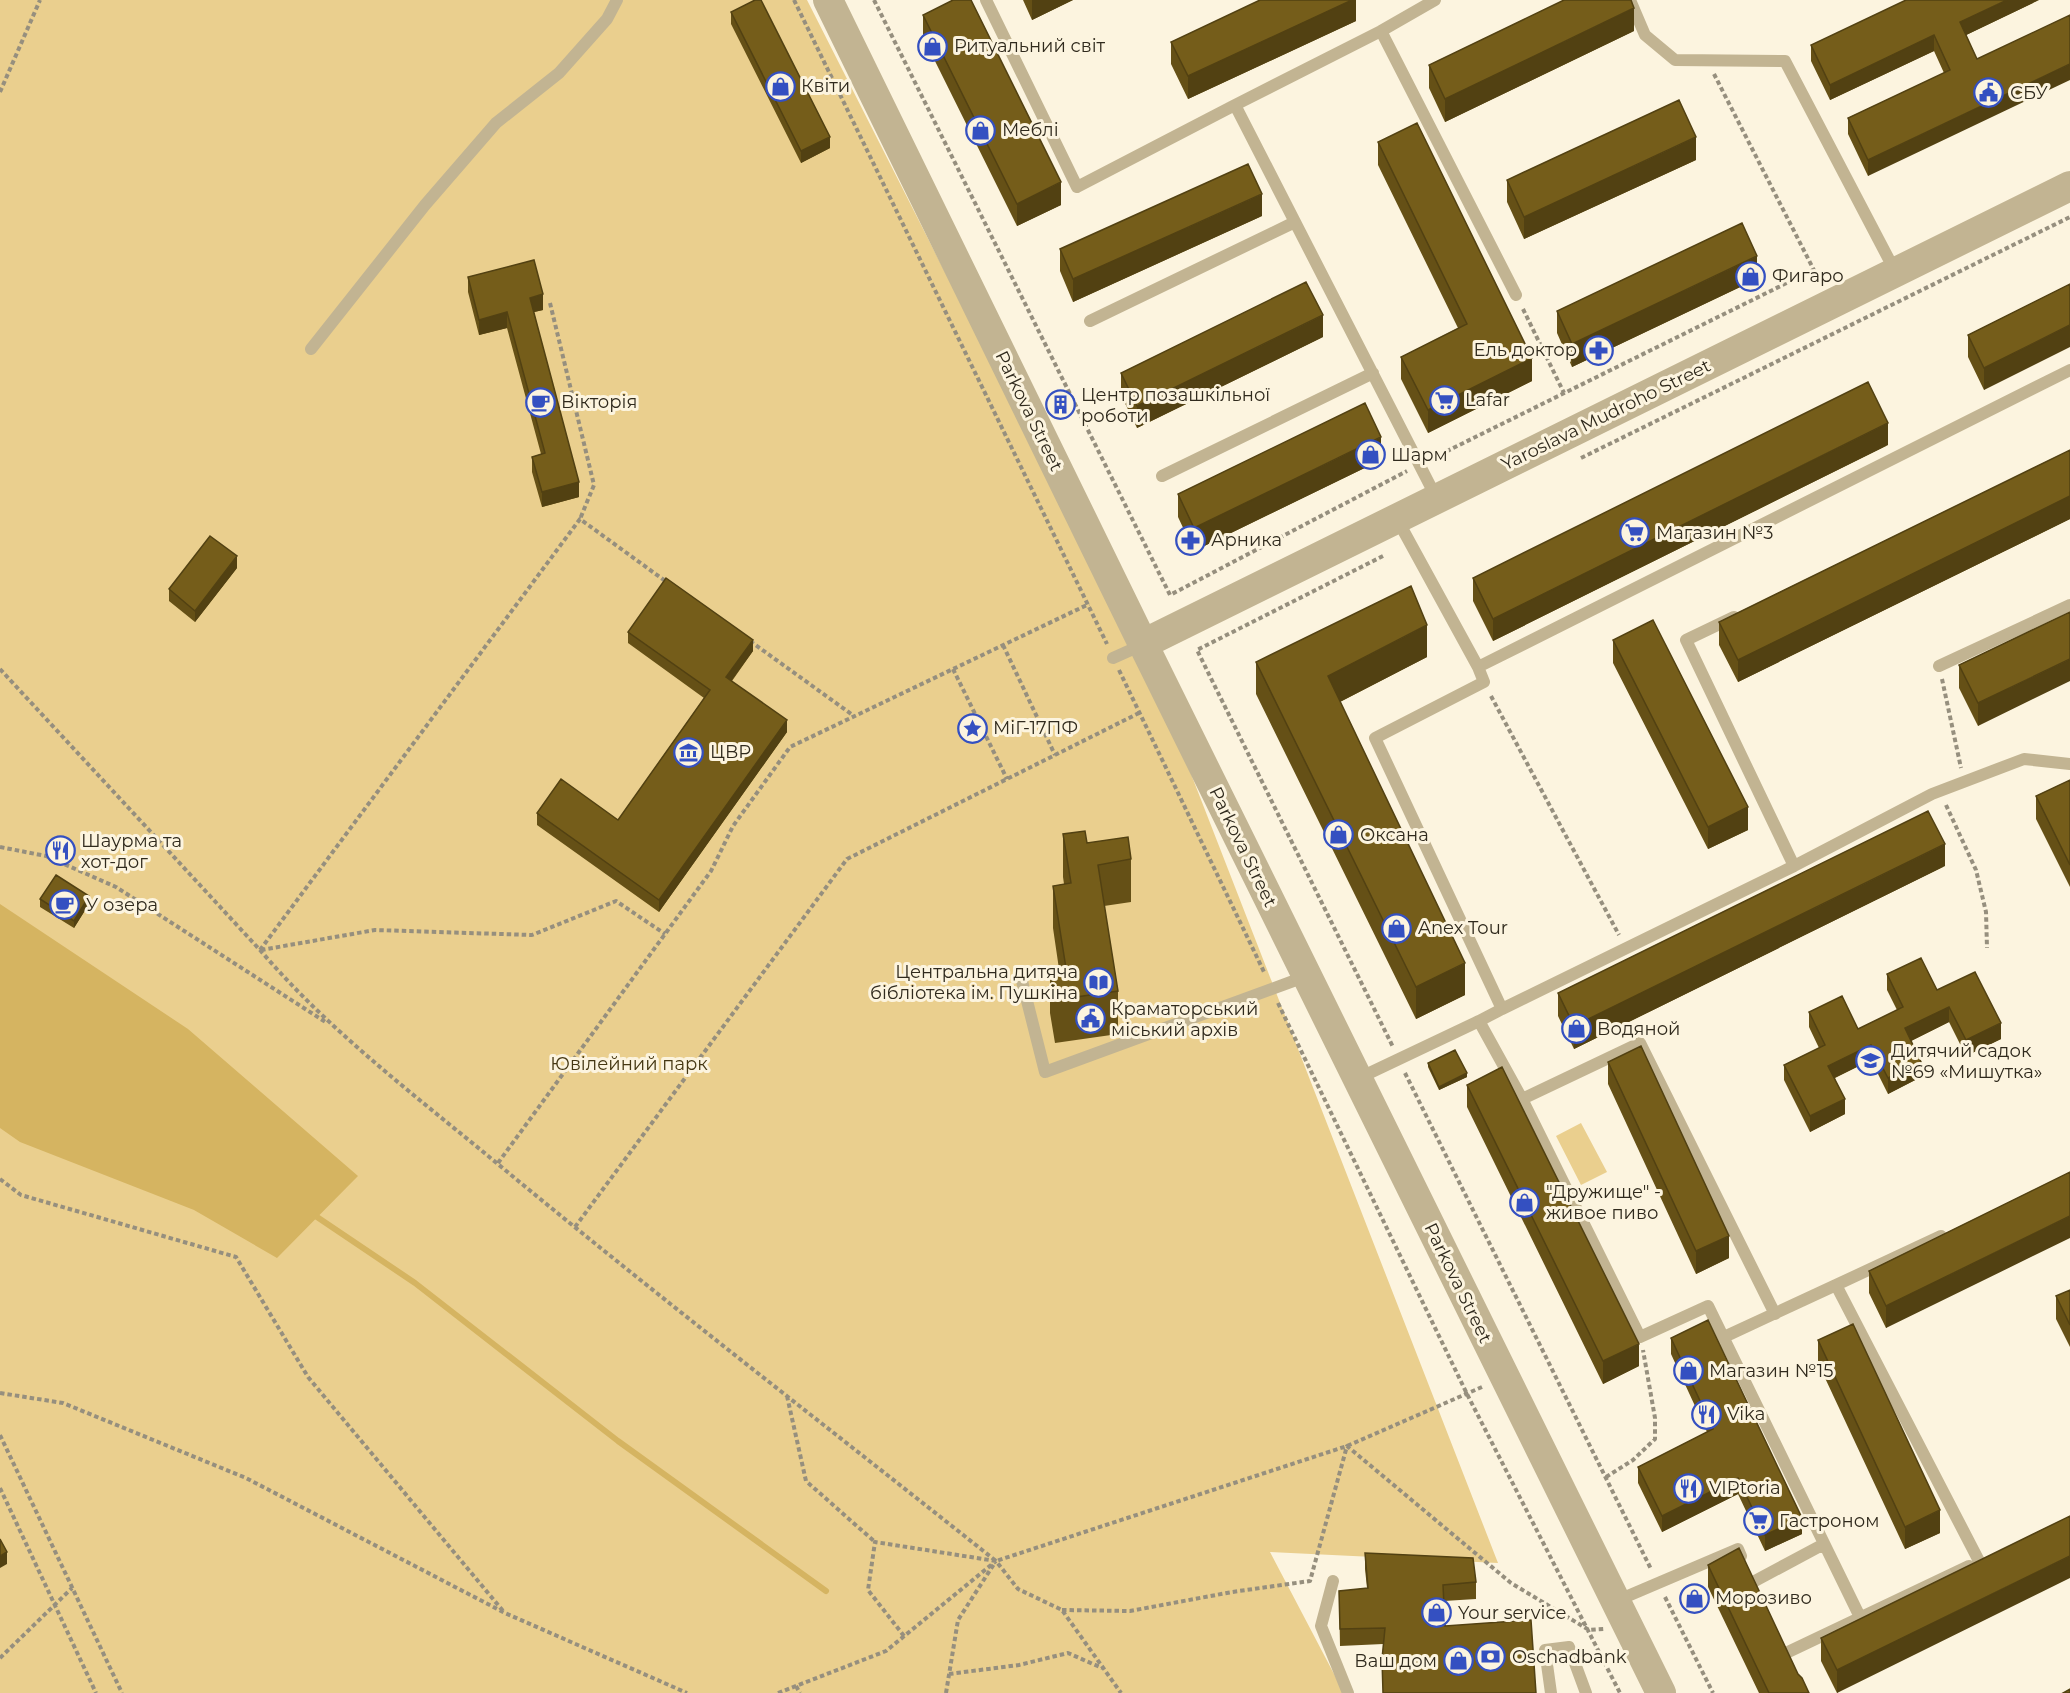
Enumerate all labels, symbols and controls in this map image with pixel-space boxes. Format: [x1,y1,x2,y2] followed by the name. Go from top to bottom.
[917,30,949,62] shop icon: Ритуальний світ
[954,35,1106,57] place label: Ритуальний світ
[764,70,796,102] shop icon: Квіти
[801,75,850,97] place label: Квіти
[1973,77,2005,109] public building icon: СБУ
[2010,82,2049,104] place label: СБУ
[965,114,997,146] shop icon: Меблі
[1002,119,1059,141] place label: Меблі
[1735,260,1767,292] shop icon: Фигаро
[1772,265,1844,287] place label: Фигаро
[1582,334,1614,366] pharmacy icon: Ель доктор
[1474,339,1577,361] place label: Ель доктор
[990,347,1068,475] street label: Parkova Street
[1498,355,1714,475] street label: Yaroslava Mudroho Street
[1081,384,1270,427] place label: Центр позашкільної роботи
[1428,384,1460,416] supermarket icon: Lafar
[524,386,556,418] cafe icon: Вікторія
[1044,389,1076,421] building icon: Центр позашкільної роботи
[1465,389,1510,411] place label: Lafar
[561,391,637,413] place label: Вікторія
[1354,439,1386,471] shop icon: Шарм
[1391,444,1448,466] place label: Шарм
[1619,517,1651,549] supermarket icon: Магазин №3
[1656,522,1774,544] place label: Магазин №3
[1174,524,1206,556] pharmacy icon: Арника
[1211,529,1282,551] place label: Арника
[956,712,988,744] place icon: МіГ-17ПФ
[993,717,1078,739] place label: МіГ-17ПФ
[673,736,705,768] museum icon: ЦВР
[710,741,751,763] place label: ЦВР
[1204,783,1282,911] street label: Parkova Street
[1323,819,1355,851] shop icon: Оксана
[1360,824,1429,846] place label: Оксана
[81,830,182,873] place label: Шаурма та хот-дог
[44,835,76,867] restaurant icon: Шаурма та хот-дог
[49,889,81,921] cafe icon: У озера
[86,894,158,916] place label: У озера
[1381,912,1413,944] shop icon: Anex Tour
[1418,917,1508,939] place label: Anex Tour
[870,961,1078,1004] place label: Центральна дитяча бібліотека ім. Пушкіна
[1083,966,1115,998] library icon: Центральна дитяча бібліотека ім. Пушкіна
[1111,998,1258,1041] place label: Краматорський міський архів
[1074,1003,1106,1035] public building icon: Краматорський міський архів
[1560,1013,1592,1045] shop icon: Водяной
[1597,1018,1681,1040] place label: Водяной
[1891,1040,2042,1083] place label: Дитячий садок №69 «Мишутка»
[1854,1045,1886,1077] school or university icon: Дитячий садок №69 «Мишутка»
[550,1053,708,1075] park label: Ювілейний парк
[1546,1181,1661,1224] place label: "Дружище" - живое пиво
[1509,1186,1541,1218] shop icon: "Дружище" - живое пиво
[1419,1219,1497,1347] street label: Parkova Street
[1672,1355,1704,1387] shop icon: Магазин №15
[1709,1360,1834,1382] place label: Магазин №15
[1690,1398,1722,1430] restaurant icon: Vika
[1727,1403,1765,1425] place label: Vika
[1672,1472,1704,1504] restaurant icon: VIPtoria
[1709,1477,1781,1499] place label: VIPtoria
[1742,1505,1774,1537] supermarket icon: Гастроном
[1779,1510,1879,1532] place label: Гастроном
[1678,1582,1710,1614] shop icon: Морозиво
[1715,1587,1812,1609] place label: Морозиво
[1421,1597,1453,1629] shop icon: Your service
[1458,1602,1566,1624] place label: Your service
[1475,1641,1507,1673] bank icon: Oschadbank
[1442,1645,1474,1677] shop icon: Ваш дом
[1512,1646,1627,1668] place label: Oschadbank
[1354,1650,1437,1672] place label: Ваш дом

